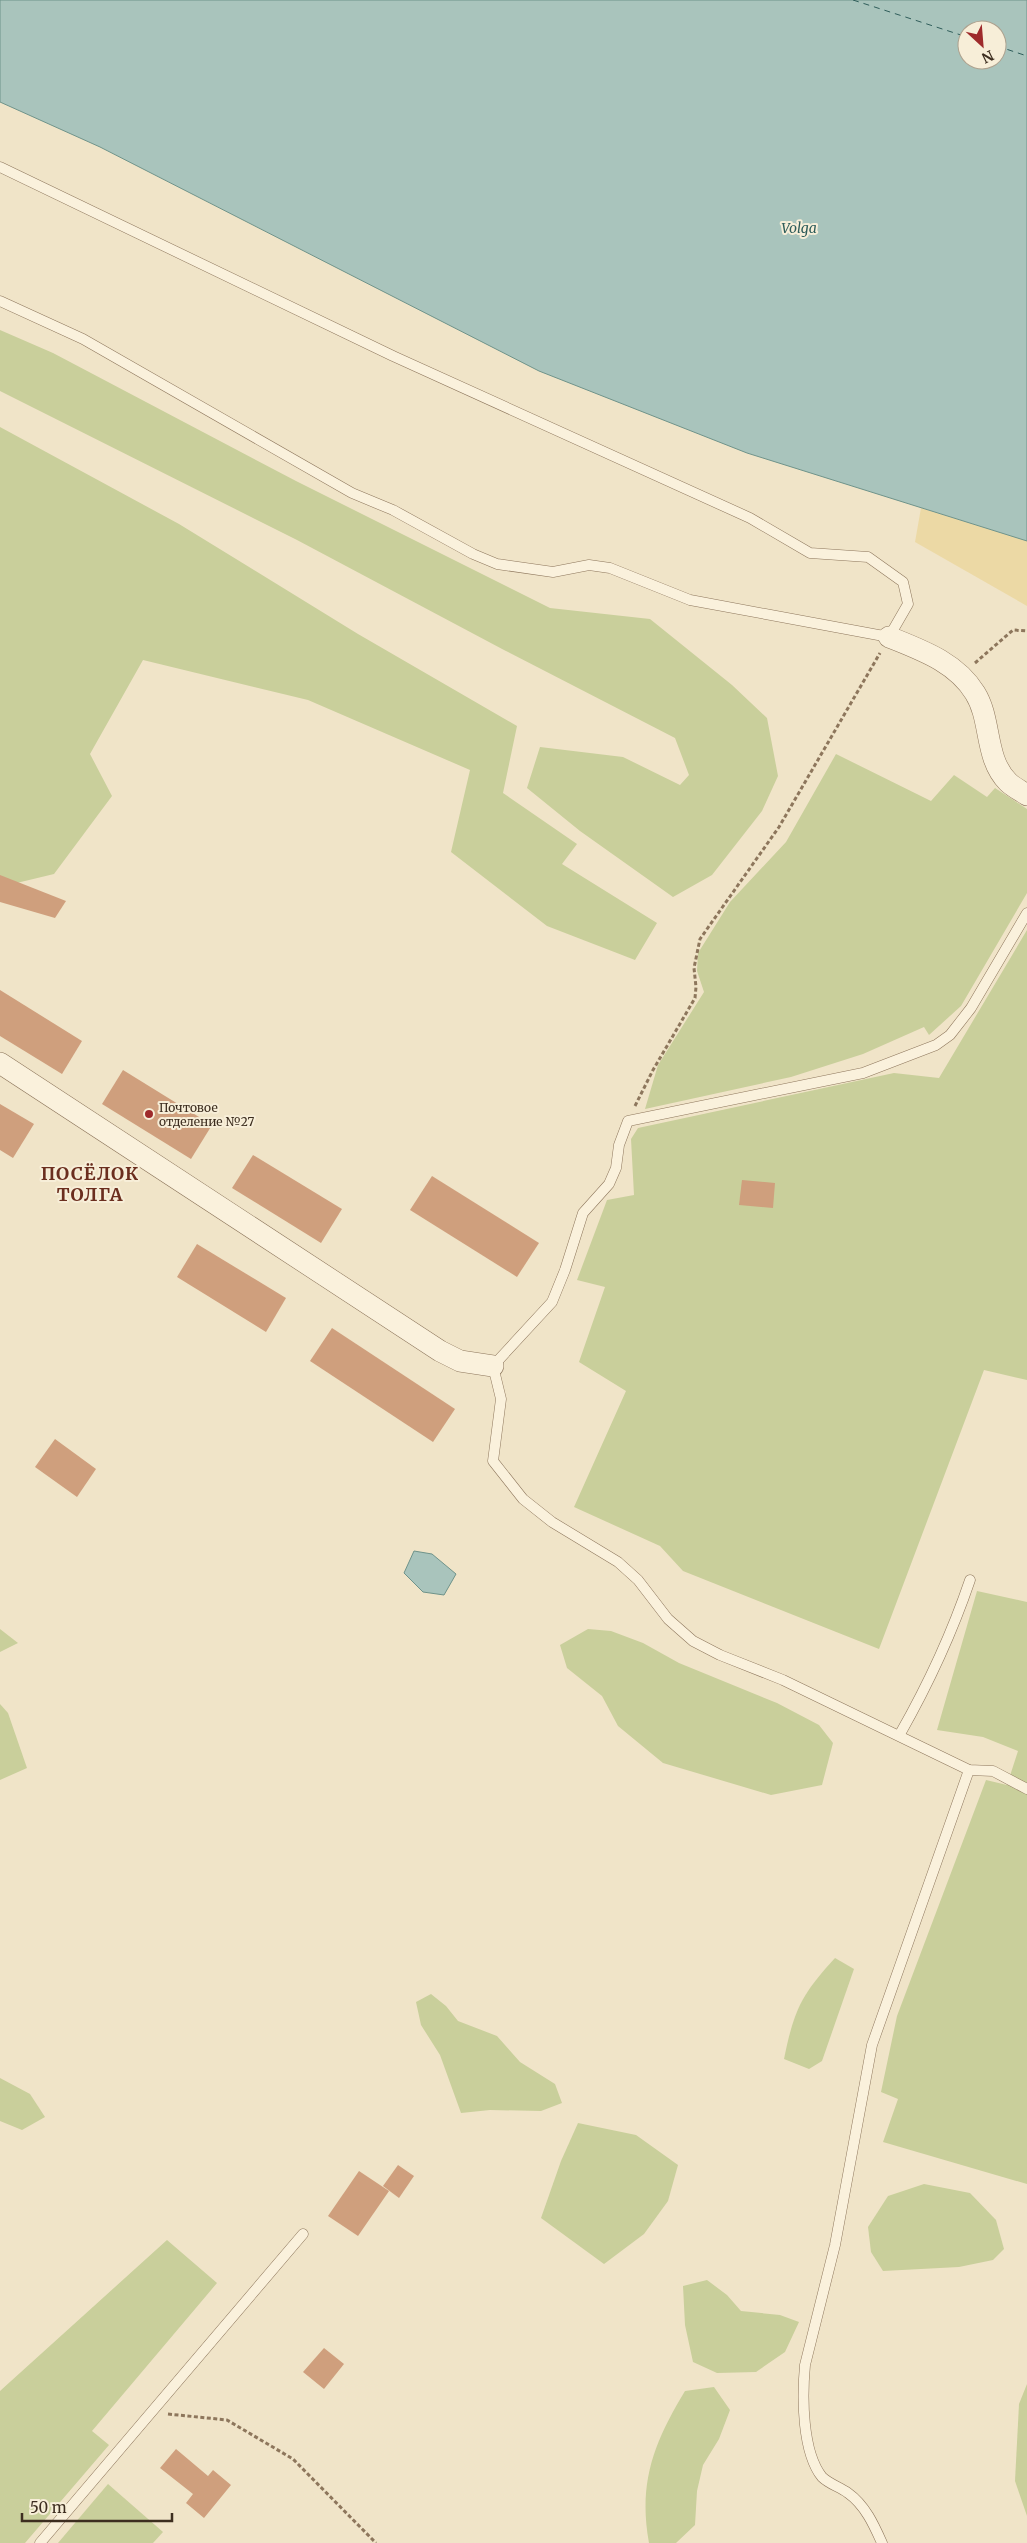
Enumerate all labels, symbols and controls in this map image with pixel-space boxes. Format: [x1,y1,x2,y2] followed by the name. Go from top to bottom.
[957,20,1007,70] north arrow
[979,46,997,67] text: N
[781,219,817,237] water label: Volga
[159,1100,254,1129] place label: Почтовое отделение №27
[143,1108,155,1120] marker: Почтовое отделение №27
[41,1162,139,1206] district label: ПОСЁЛОК ТОЛГА
[22,2490,172,2522] scale bar
[30,2498,67,2517] text: 50 m

